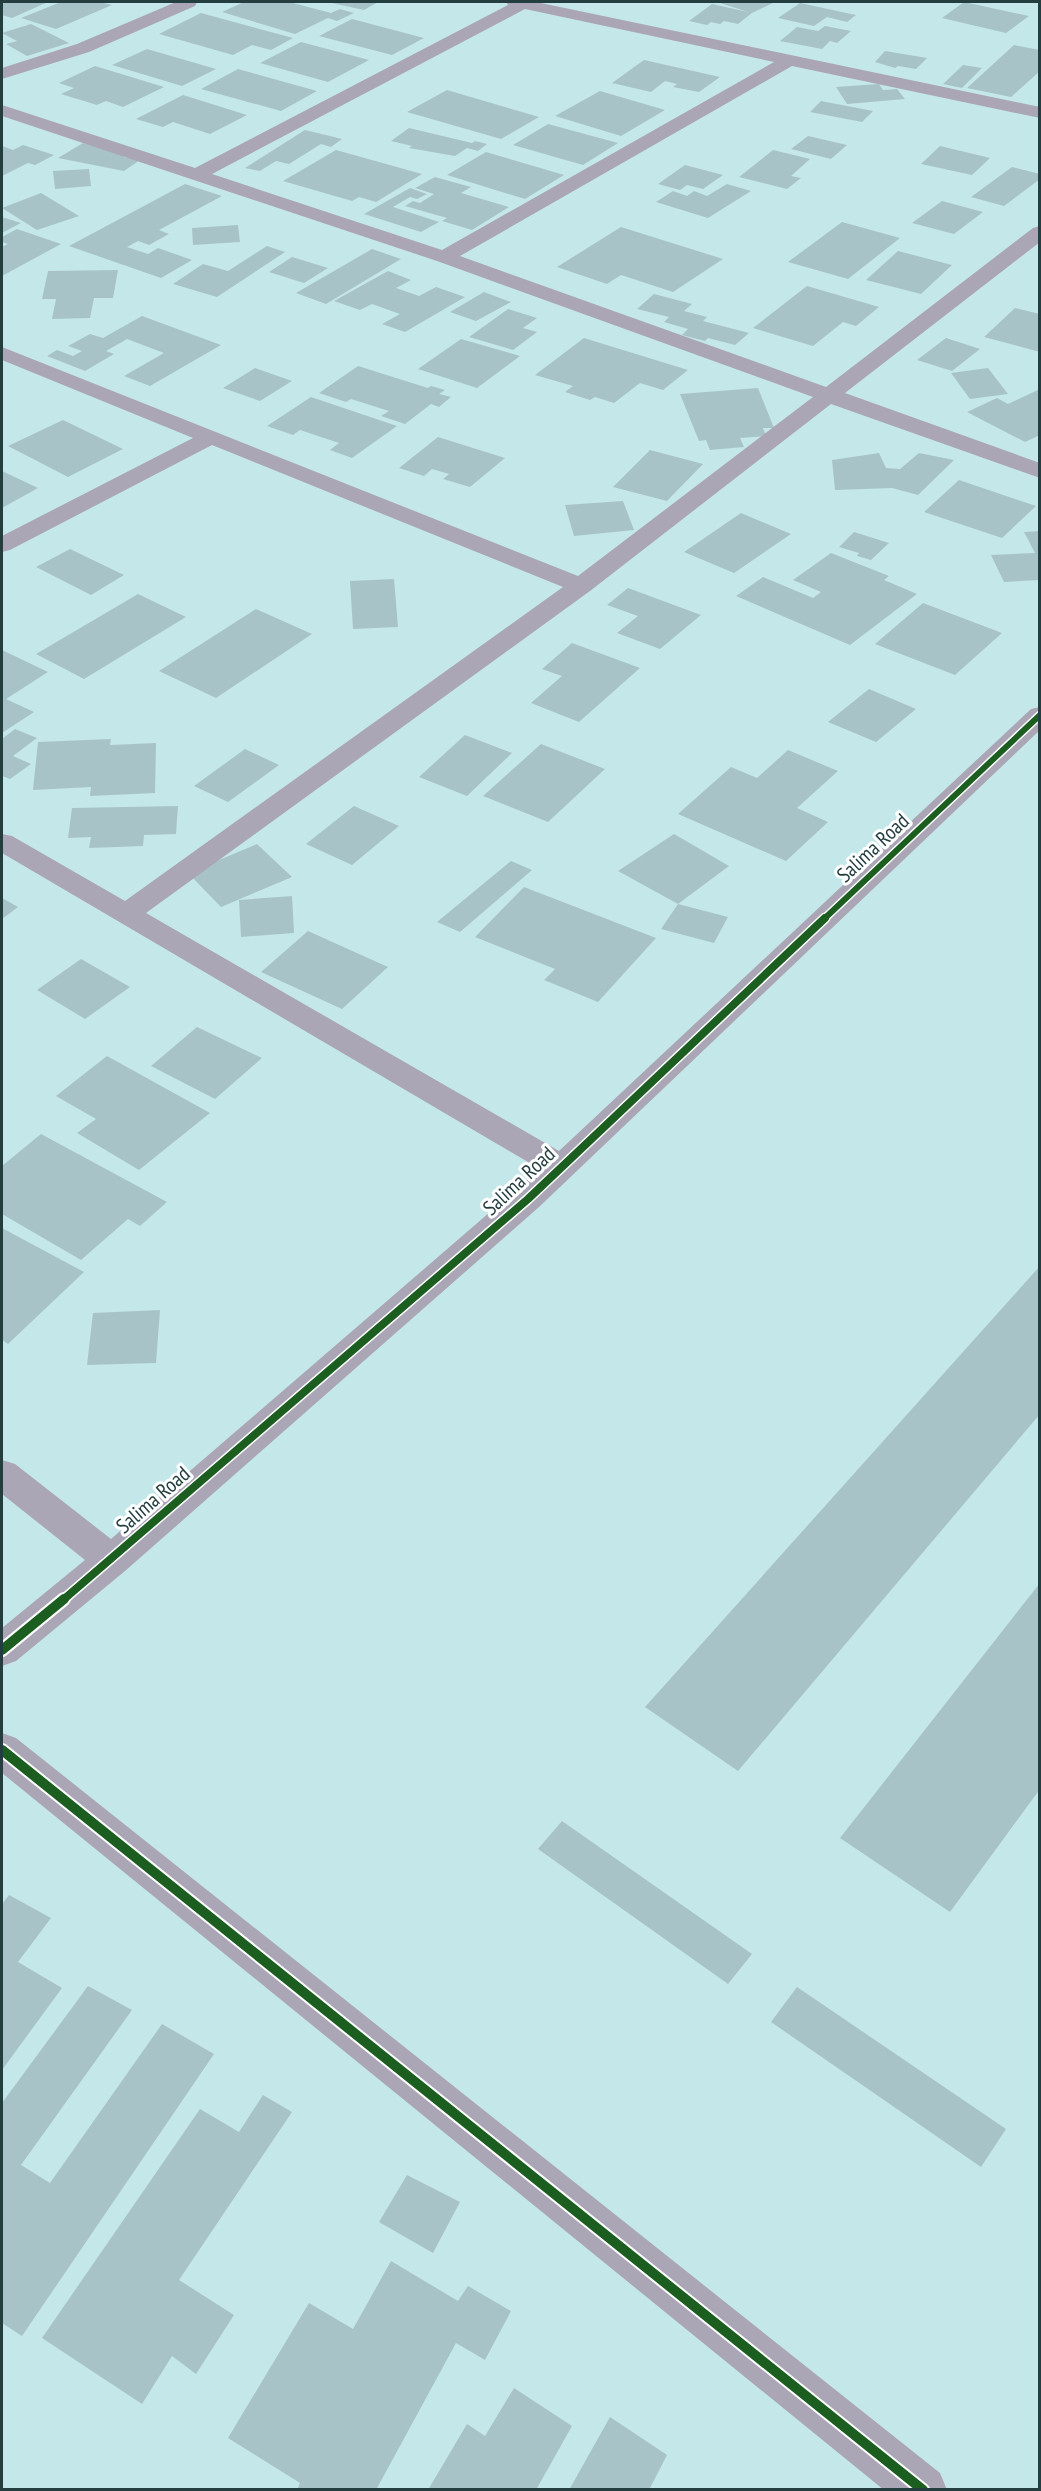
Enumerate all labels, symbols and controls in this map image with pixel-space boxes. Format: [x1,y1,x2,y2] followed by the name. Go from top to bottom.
[831,807,914,888] street label: Salima Road
[477,1140,560,1221] street label: Salima Road
[110,1460,195,1539] street label: Salima Road

